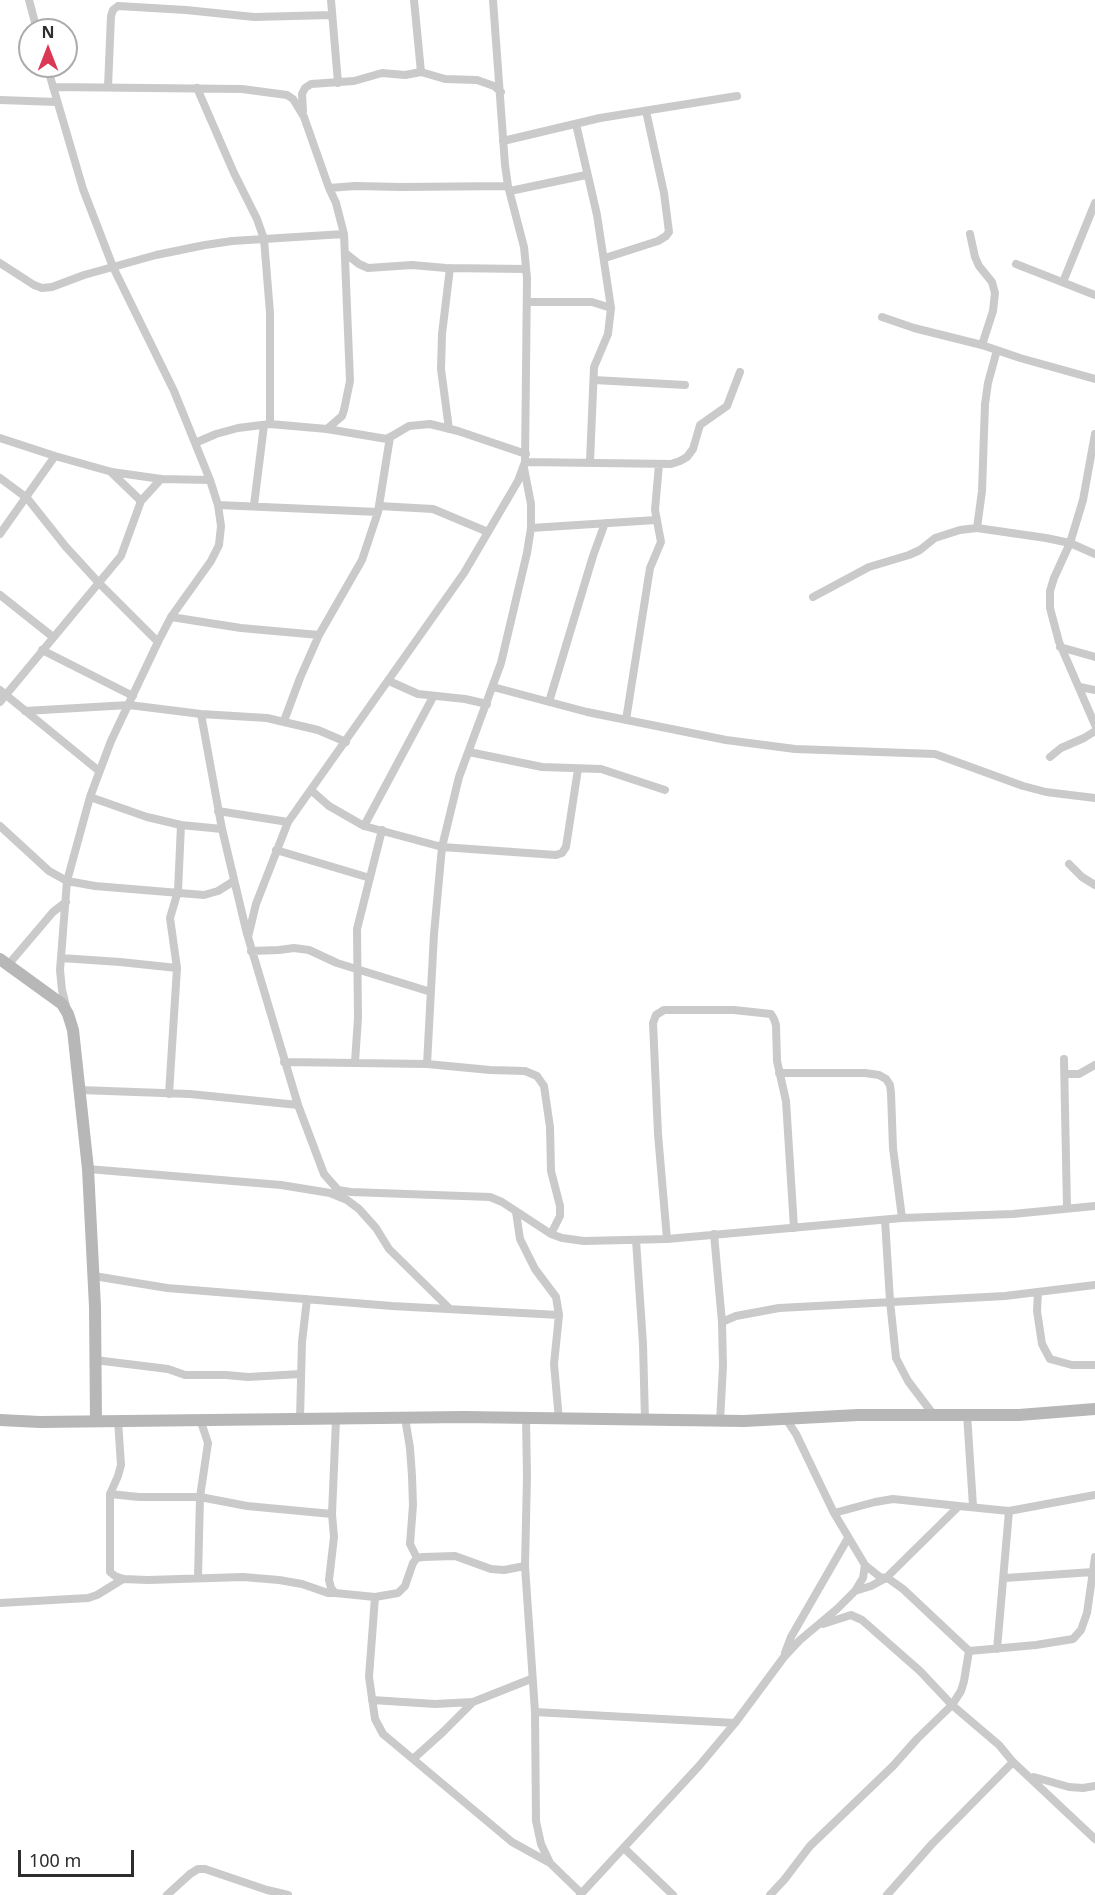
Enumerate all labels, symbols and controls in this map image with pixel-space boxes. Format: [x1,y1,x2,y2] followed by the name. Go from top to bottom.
[18,18,78,78] north arrow
[41,21,55,43] text: N
[21,1838,136,1876] scale bar
[29,1848,81,1872] text: 100 m

